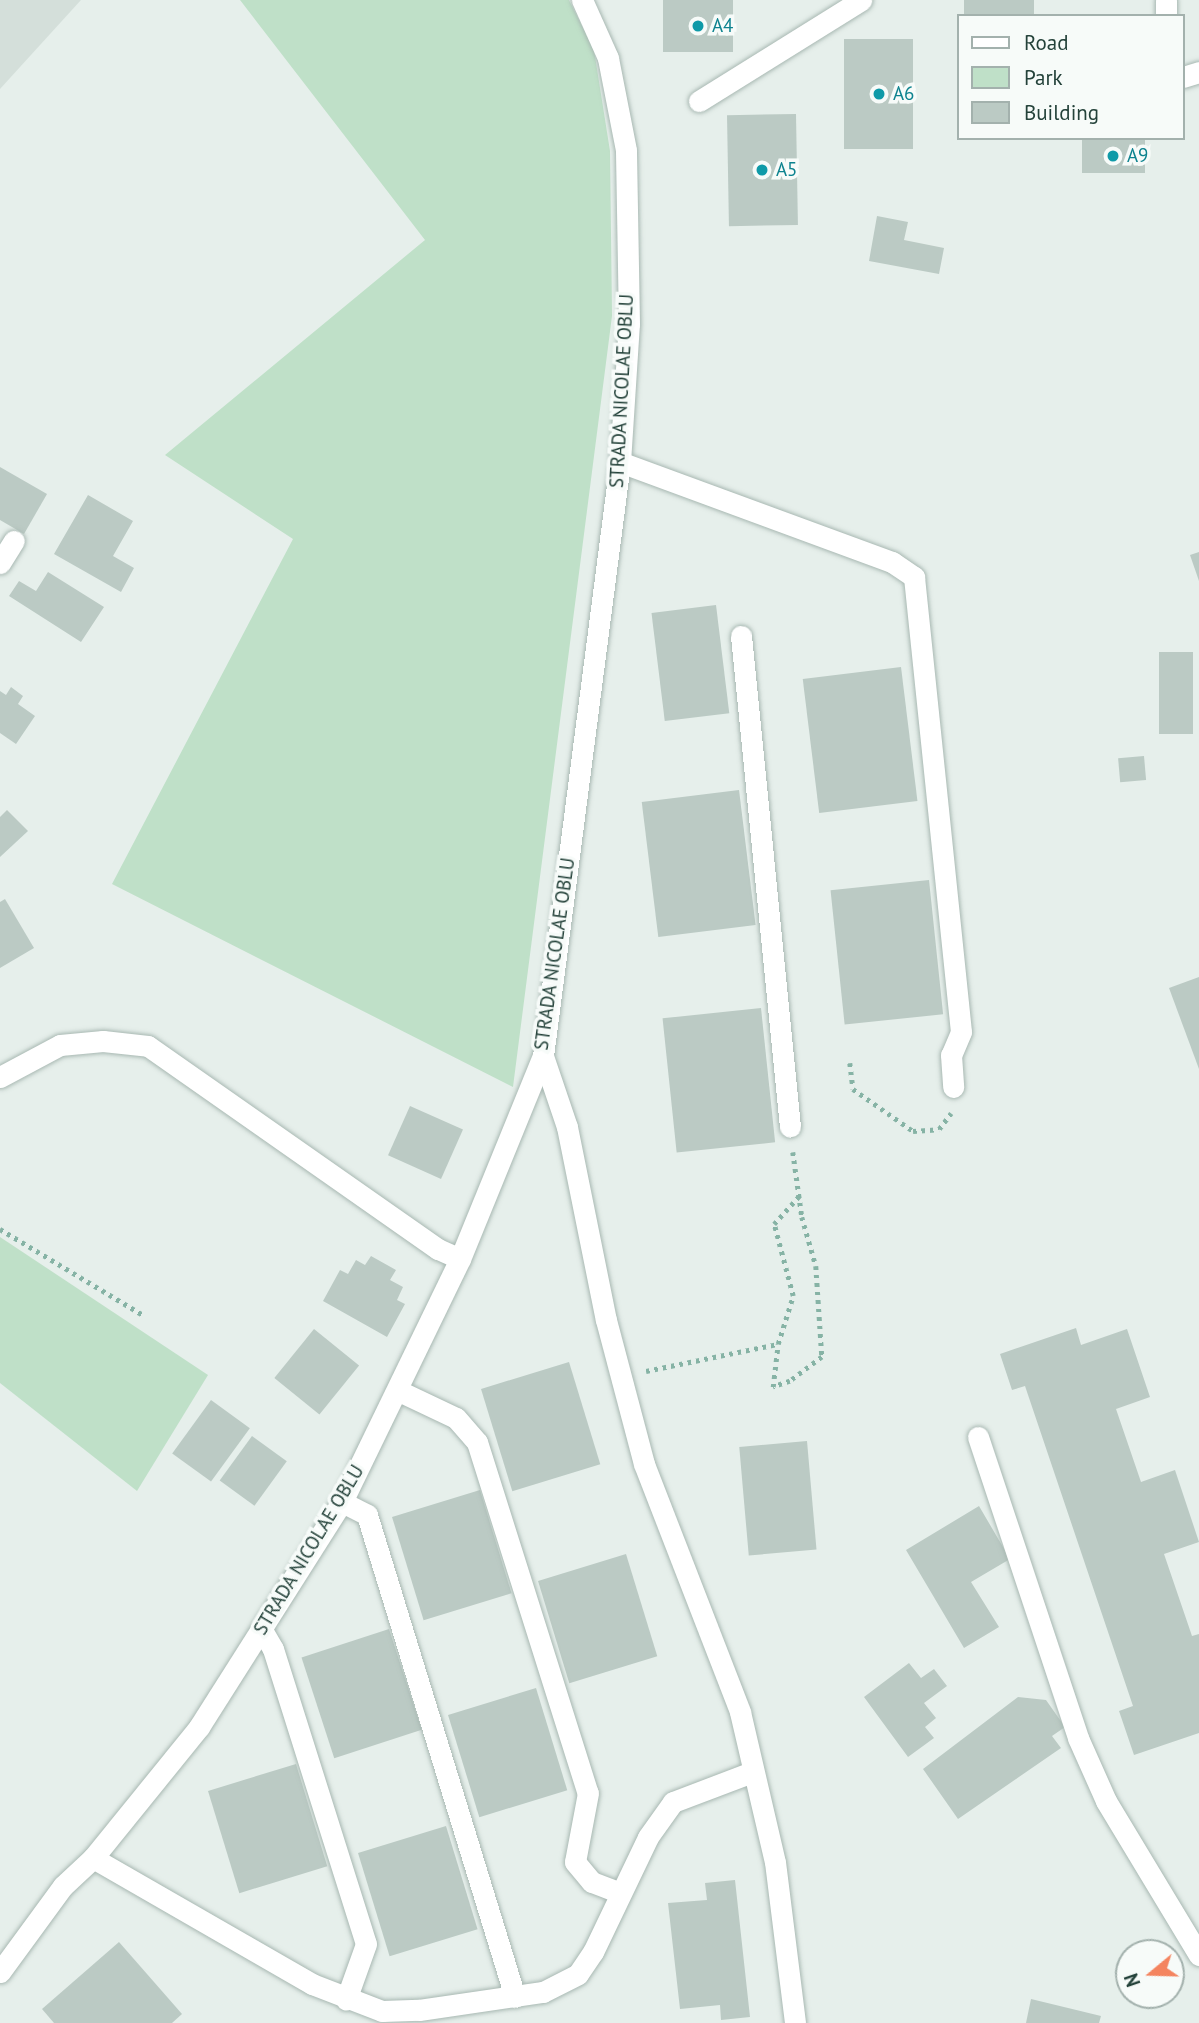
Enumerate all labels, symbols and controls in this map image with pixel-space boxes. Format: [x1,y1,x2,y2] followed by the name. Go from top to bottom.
[958,14,1185,140] legend
[712,15,733,37] place label: A4
[690,18,706,34] marker: A4
[1024,29,1068,56] text: Road
[1024,64,1063,91] text: Park
[893,83,914,105] place label: A6
[871,86,887,102] marker: A6
[1024,99,1099,126] text: Building
[1127,145,1148,167] place label: A9
[1105,148,1121,164] marker: A9
[776,159,797,181] place label: A5
[754,162,770,178] marker: A5
[606,293,638,489] street label: STRADA NICOLAE OBLU
[530,856,580,1052] street label: STRADA NICOLAE OBLU
[249,1461,369,1639] street label: STRADA NICOLAE OBLU
[1115,1939,1185,2009] north arrow
[1119,1970,1145,1990] text: N

